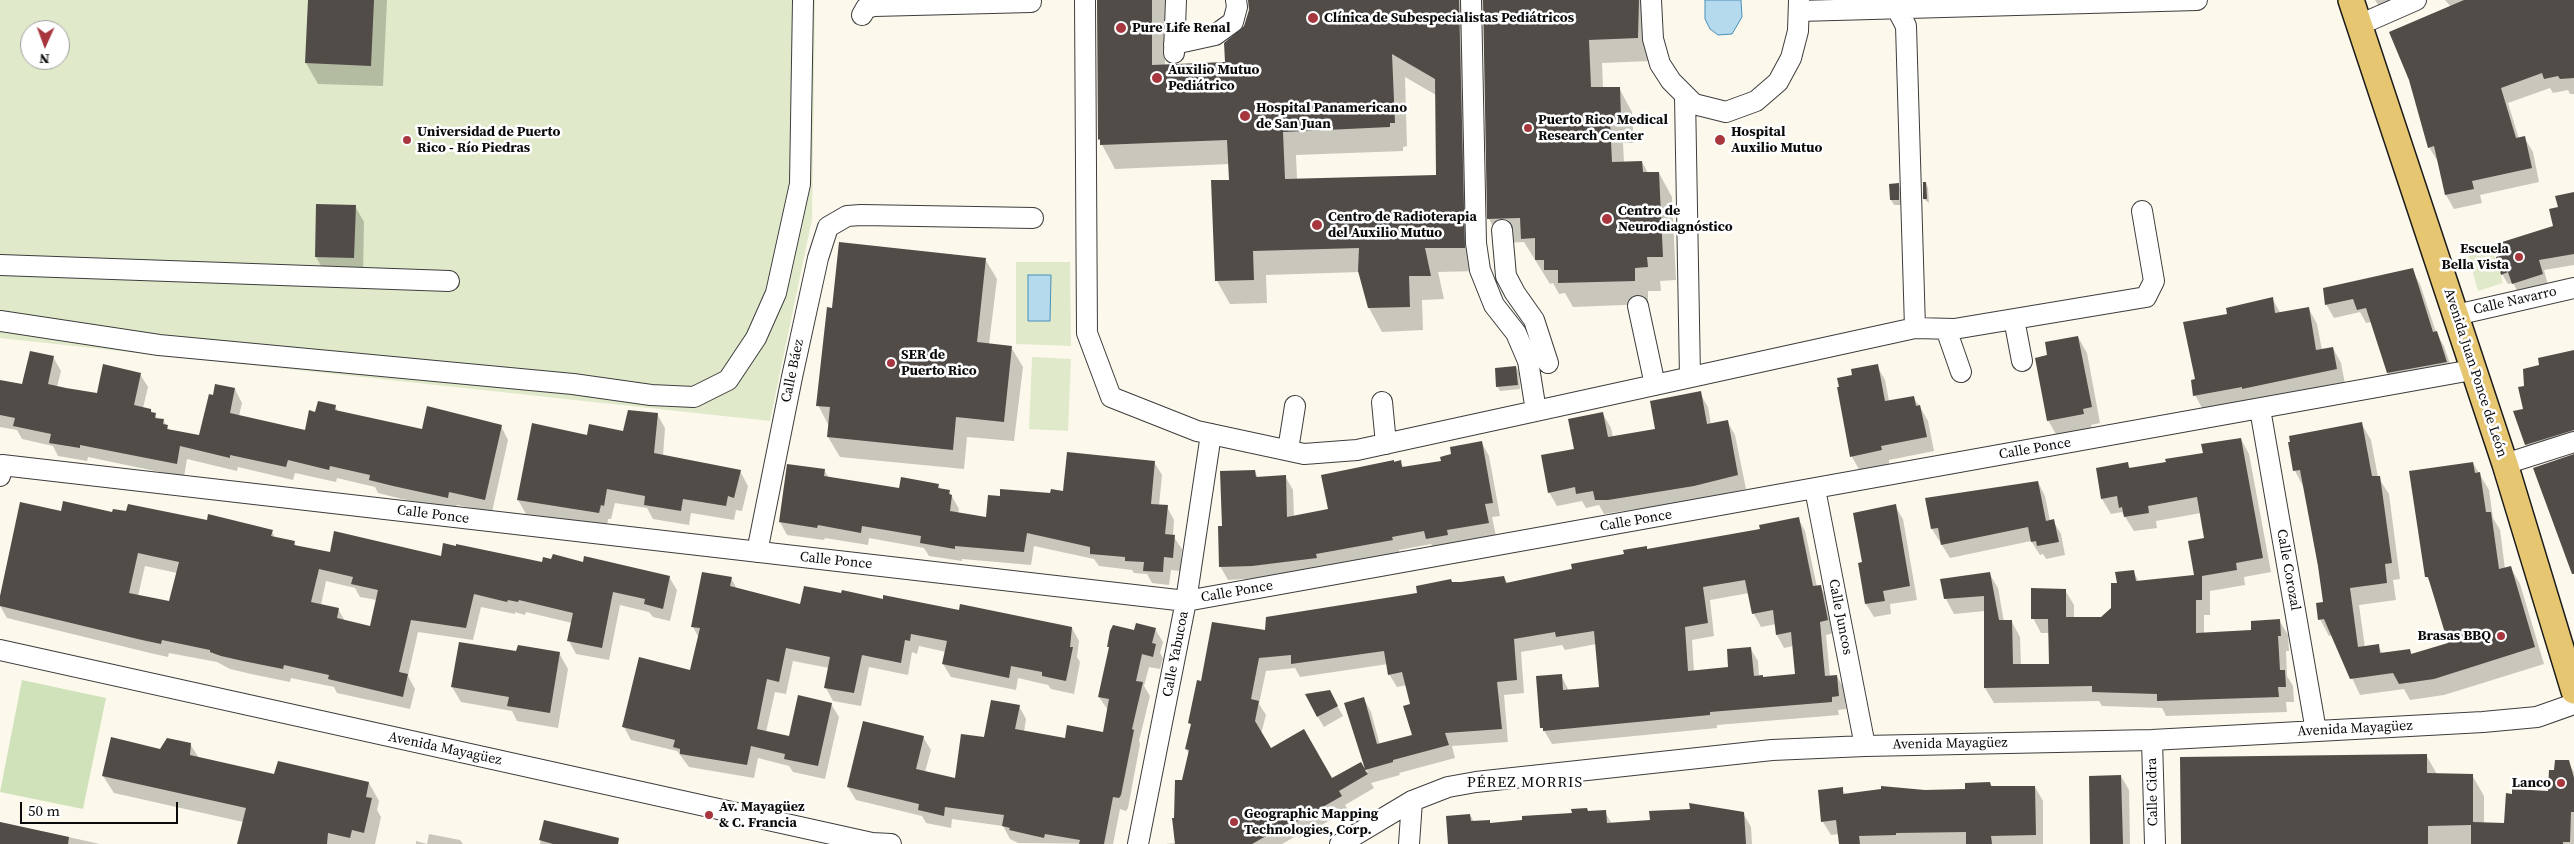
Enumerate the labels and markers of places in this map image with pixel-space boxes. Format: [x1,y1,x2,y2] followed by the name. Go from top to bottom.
[1324,10,1574,26] place label: Clínica de Subespecialistas Pediátricos
[1306,11,1320,25] marker: Clínica de Subespecialistas Pediátricos
[1132,20,1230,36] place label: Pure Life Renal
[1114,21,1128,35] marker: Pure Life Renal
[1168,62,1259,94] place label: Auxilio Mutuo Pediátrico
[1150,71,1164,85] marker: Auxilio Mutuo Pediátrico
[1256,100,1407,132] place label: Hospital Panamericano de San Juan
[1238,109,1252,123] marker: Hospital Panamericano de San Juan
[1538,112,1668,144] place label: Puerto Rico Medical Research Center
[1522,122,1534,134] marker: Puerto Rico Medical Research Center
[417,124,560,156] place label: Universidad de Puerto Rico - Río Piedras
[1731,124,1822,156] place label: Hospital Auxilio Mutuo
[1713,133,1727,147] marker: Hospital Auxilio Mutuo
[401,134,413,146] marker: Universidad de Puerto Rico - Río Piedras
[1618,203,1733,236] place label: Centro de Neurodiagnóstico
[1328,209,1477,242] place label: Centro de Radioterapia del Auxilio Mutuo
[1600,212,1614,226] marker: Centro de Neurodiagnóstico
[1310,218,1324,232] marker: Centro de Radioterapia del Auxilio Mutuo
[2441,241,2509,274] place label: Escuela Bella Vista
[2513,251,2525,263] marker: Escuela Bella Vista
[901,347,977,380] place label: SER de Puerto Rico
[885,357,897,369] marker: SER de Puerto Rico
[2417,628,2491,644] place label: Brasas BBQ
[2495,630,2507,642] marker: Brasas BBQ
[2512,775,2551,791] place label: Lanco
[2555,777,2567,789] marker: Lanco
[719,799,804,832] place label: Av. Mayagüez & C. Francia
[1244,806,1378,839] place label: Geographic Mapping Technologies, Corp.
[703,809,715,821] marker: Av. Mayagüez & C. Francia
[1228,816,1240,828] marker: Geographic Mapping Technologies, Corp.

